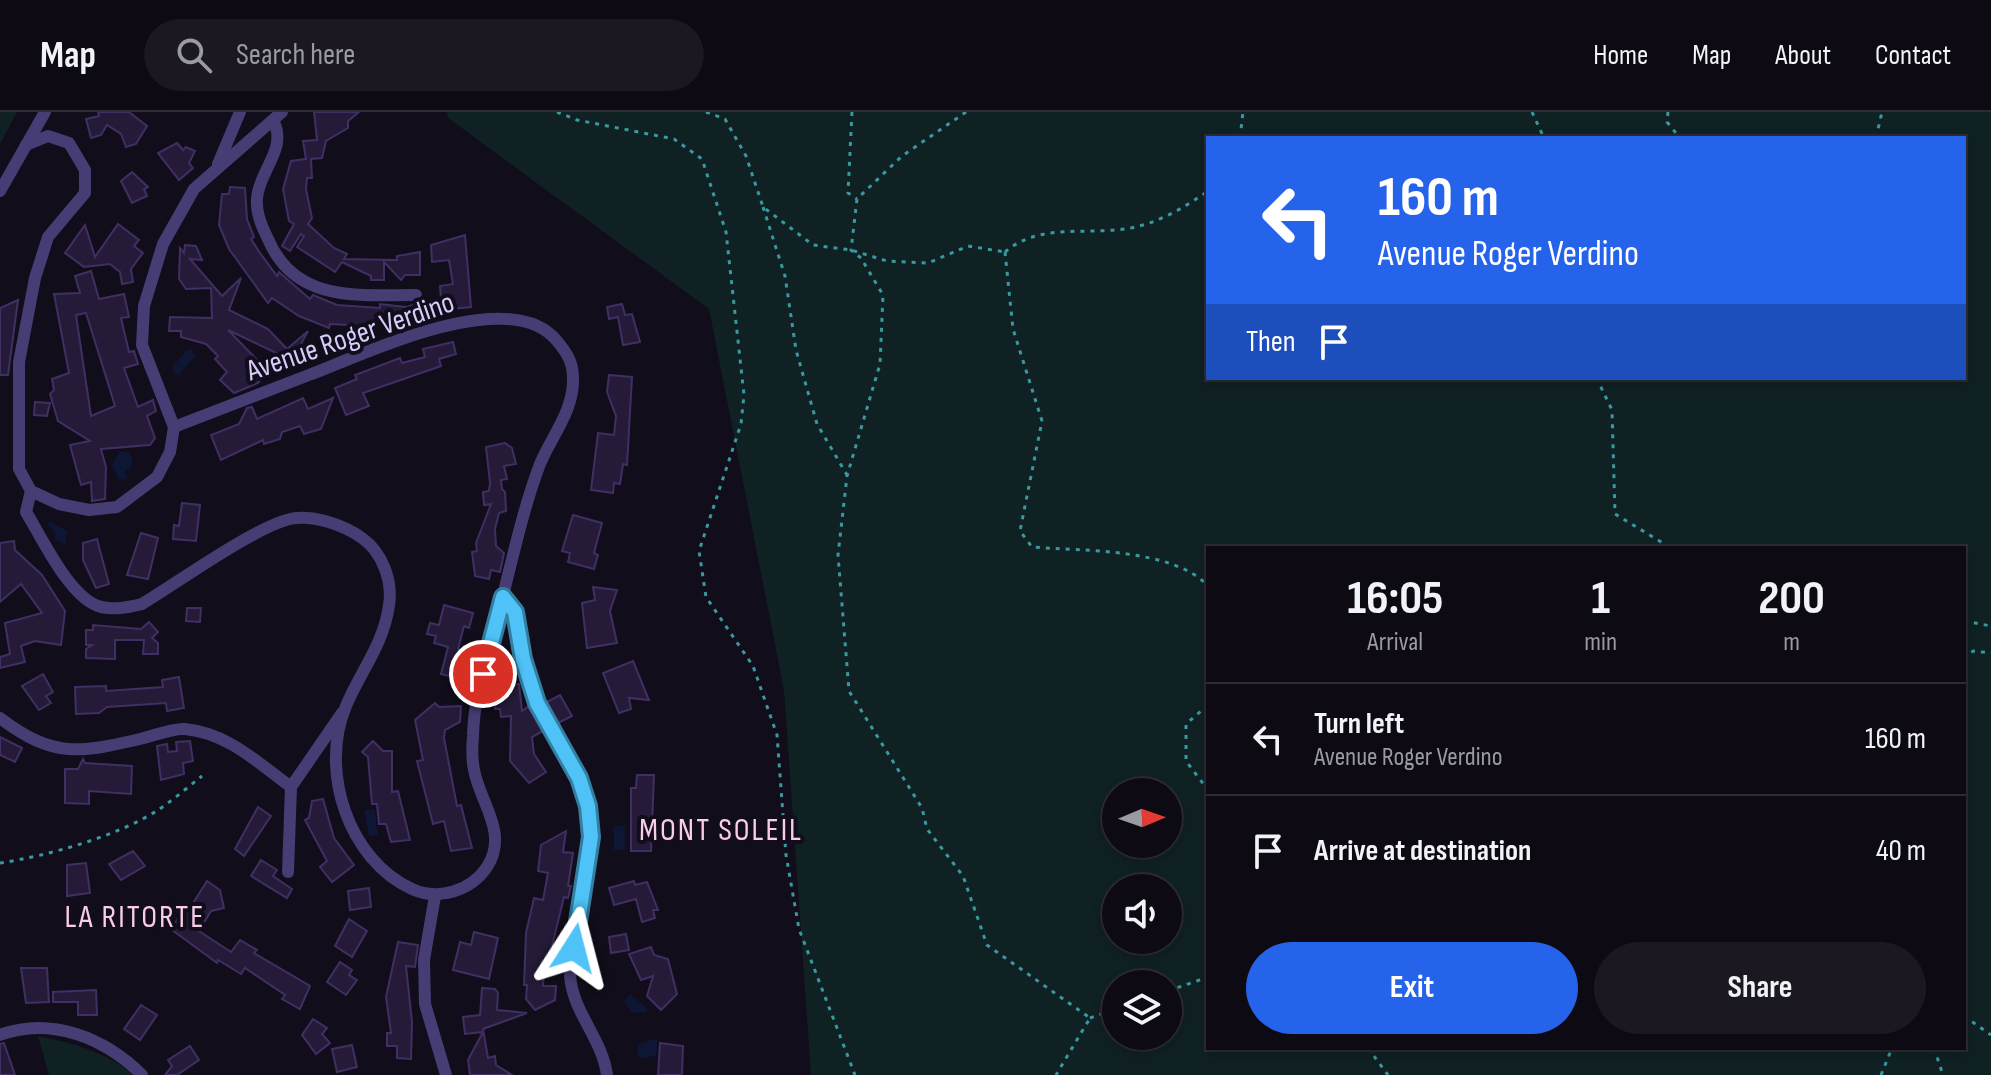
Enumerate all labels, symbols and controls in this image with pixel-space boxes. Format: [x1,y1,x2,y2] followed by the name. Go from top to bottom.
[144,19,704,91] search box
[40,33,96,78] text: Map
[172,33,216,77] icon: search
[236,37,355,73] text: Search here
[1593,39,1648,72] text: Home
[1692,39,1731,72] text: Map
[1775,39,1831,72] text: About
[1875,39,1951,72] text: Contact
[1378,165,1499,232] text: 160 m
[1246,168,1350,272] icon: left
[1378,233,1639,276] text: Avenue Roger Verdino
[241,285,459,390] street label: Avenue Roger Verdino
[1312,320,1356,364] icon: arrive
[1246,324,1296,360] text: Then
[1347,570,1443,627] text: 16:05
[1591,570,1610,627] text: 1
[1758,570,1825,627] text: 200
[1367,627,1423,658] text: Arrival
[1584,627,1617,658] text: min
[1783,627,1800,658] text: m
[449,640,517,708] pin
[461,652,505,696] icon: arrive
[1314,706,1404,742] text: Turn left
[1246,717,1290,761] icon: left
[1865,721,1926,757] text: 160 m
[1314,742,1502,773] text: Avenue Roger Verdino
[1102,778,1182,858] north arrow
[1102,778,1182,1050] map controls
[639,811,803,850] district label: MONT SOLEIL
[1246,829,1290,873] icon: arrive
[1314,833,1531,869] text: Arrive at destination
[1876,833,1926,869] text: 40 m
[1102,874,1182,954] button: sound
[65,898,205,937] district label: LA RITORTE
[532,906,616,990] position arrow
[1246,942,1578,1034] button: Exit
[1594,942,1926,1034] button: Share
[1102,970,1182,1050] button: layers

